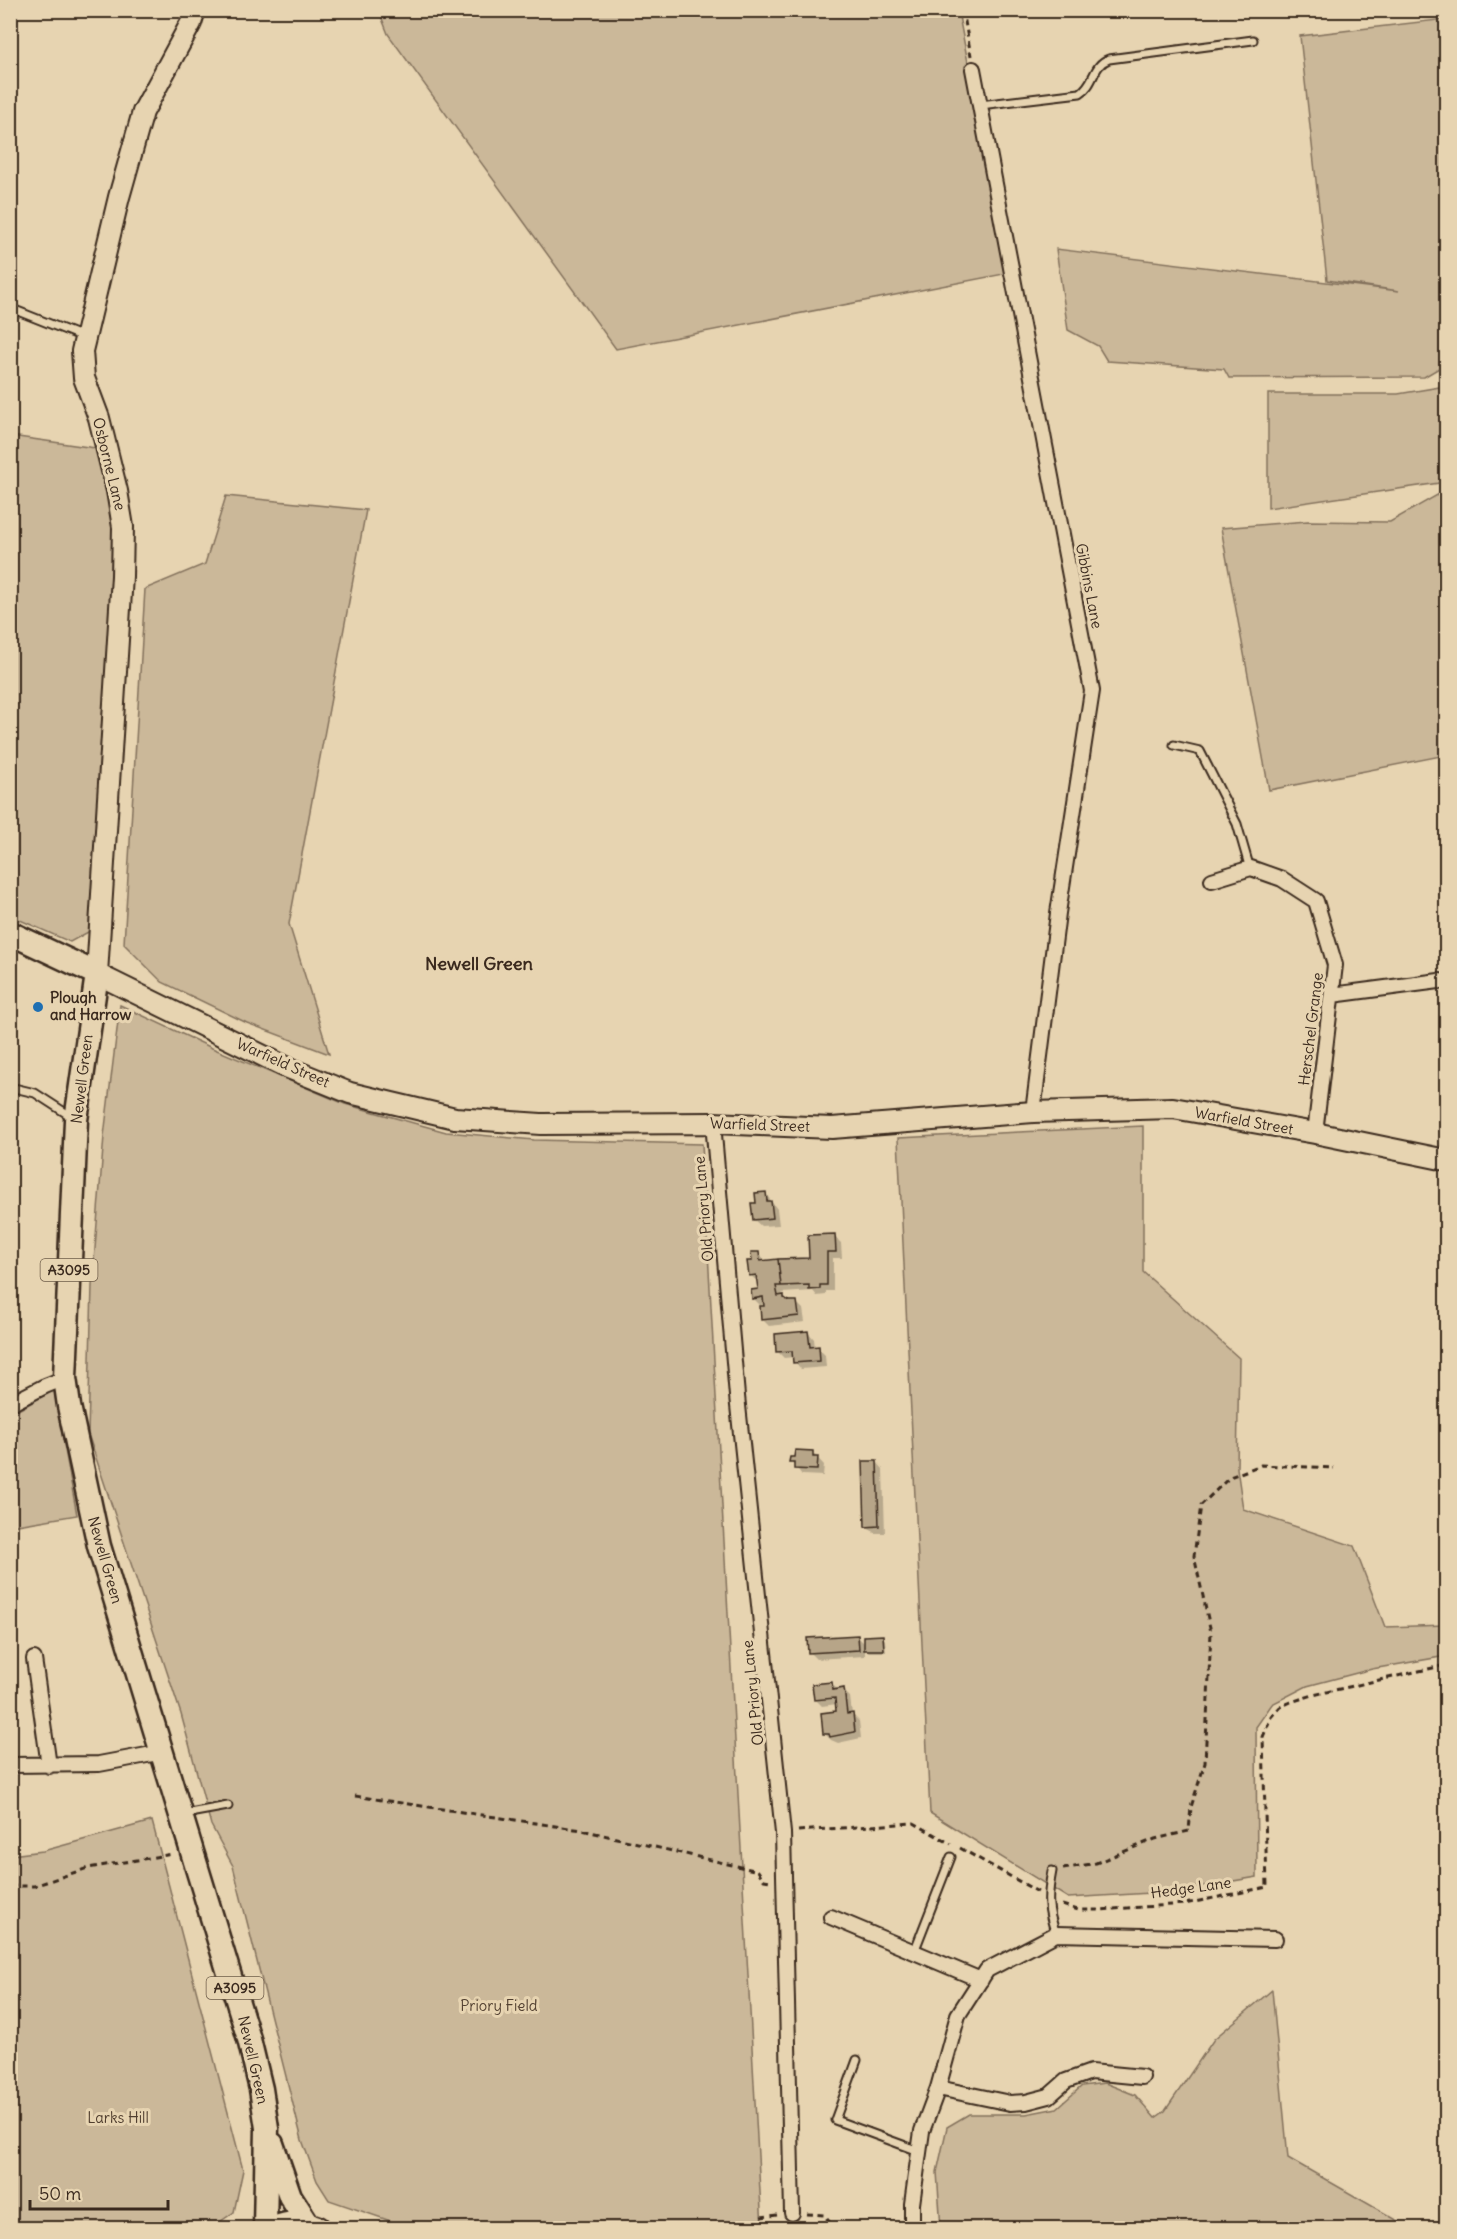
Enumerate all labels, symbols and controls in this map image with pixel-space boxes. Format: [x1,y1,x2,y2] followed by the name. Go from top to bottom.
[89,415,130,512] street label: Osborne Lane
[1072,542,1107,630] street label: Gibbins Lane
[425,952,533,975] district label: Newell Green
[1294,971,1327,1086] street label: Herschel Grange
[50,988,132,1024] place label: Plough and Harrow
[31,1000,45,1014] marker: Plough and Harrow
[67,1033,96,1125] street label: Newell Green
[234,1034,333,1092] street label: Warfield Street
[1193,1102,1295,1139] street label: Warfield Street
[710,1113,810,1136] street label: Warfield Street
[689,1155,718,1263] street label: Old Priory Lane
[40,1259,98,1281] road number: A3095
[84,1514,127,1606] street label: Newell Green
[738,1639,767,1747] street label: Old Priory Lane
[1150,1872,1232,1903] street label: Hedge Lane
[206,1977,264,1999] road number: A3095
[460,1996,538,2015] park label: Priory Field
[234,2014,273,2106] street label: Newell Green
[87,2108,149,2127] park label: Larks Hill
[30,2173,168,2211] scale bar
[39,2182,81,2205] text: 50 m

